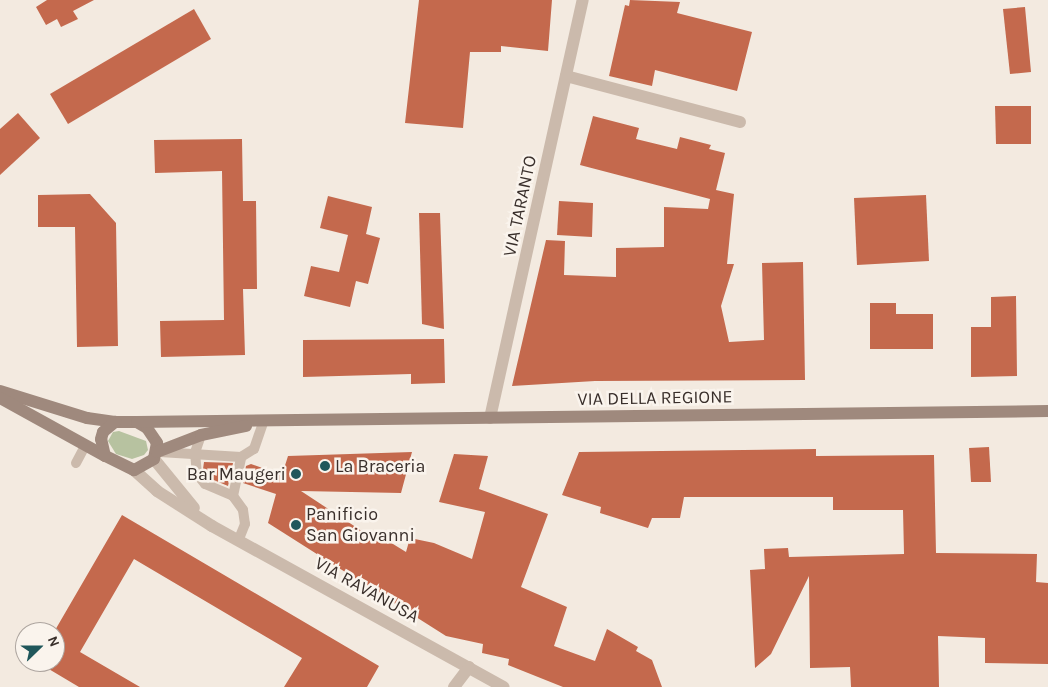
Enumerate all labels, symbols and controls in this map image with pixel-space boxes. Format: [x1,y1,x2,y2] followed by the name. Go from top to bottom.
[499,154,541,258] street label: VIA TARANTO
[577,386,733,410] street label: VIA DELLA REGIONE
[335,455,426,477] place label: La Braceria
[319,460,331,472] marker: La Braceria
[187,463,286,485] place label: Bar Maugeri
[290,468,302,480] marker: Bar Maugeri
[306,504,415,546] place label: Panificio San Giovanni
[290,519,302,531] marker: Panificio San Giovanni
[311,552,423,628] street label: VIA RAVANUSA
[15,622,65,672] north arrow
[44,634,63,649] text: N

